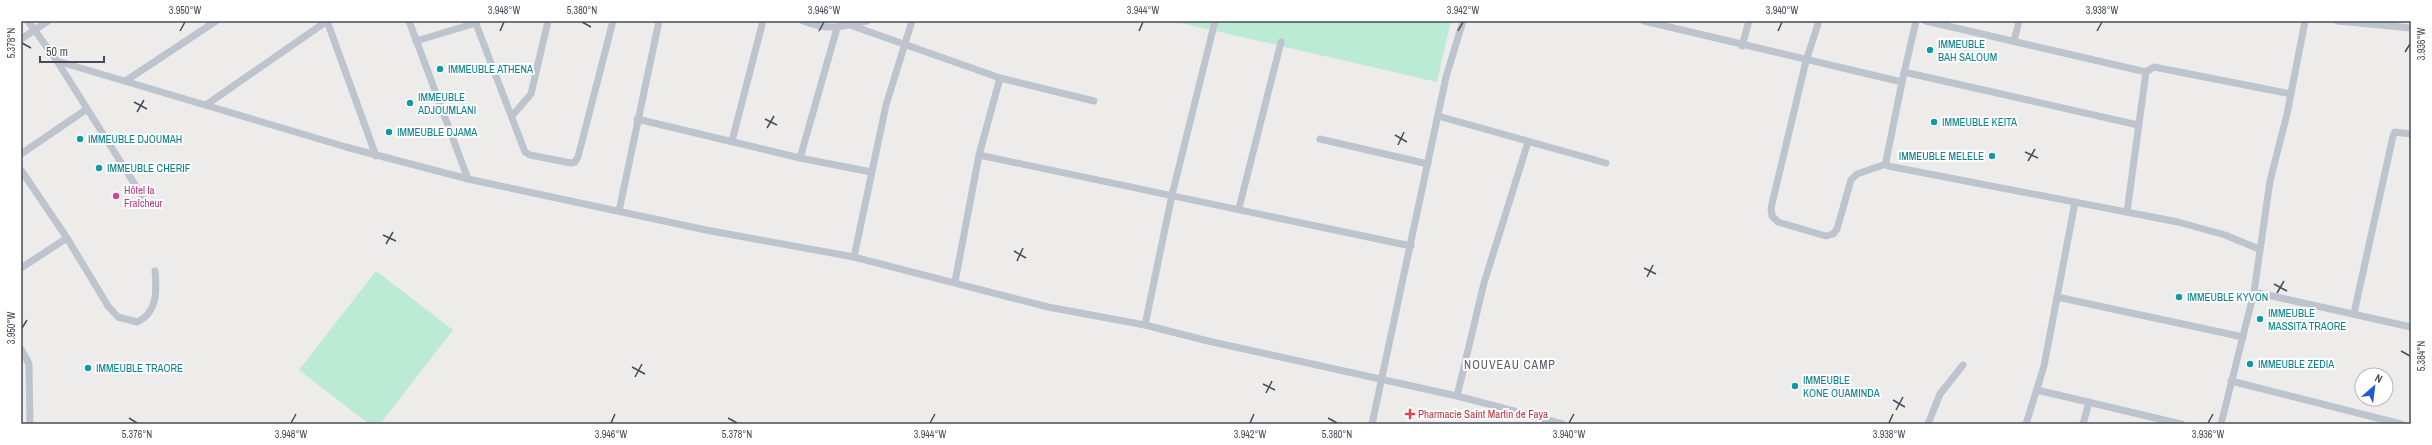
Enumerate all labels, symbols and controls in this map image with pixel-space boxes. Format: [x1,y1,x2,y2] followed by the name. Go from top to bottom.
[169,4,201,17] text: 3.950°W
[488,4,520,17] text: 3.948°W
[567,4,597,17] text: 5.380°N
[808,4,840,17] text: 3.946°W
[1127,4,1159,17] text: 3.944°W
[1447,4,1479,17] text: 3.942°W
[1766,4,1798,17] text: 3.940°W
[2086,4,2118,17] text: 3.938°W
[5,28,18,58] text: 5.378°N
[2415,28,2428,60] text: 3.936°W
[1938,37,1997,64] place label: IMMEUBLE BAH SALOUM
[40,38,104,64] scale bar
[46,44,68,60] text: 50 m
[1925,45,1935,55] marker: IMMEUBLE BAH SALOUM
[448,62,534,76] place label: IMMEUBLE ATHENA
[435,64,445,74] marker: IMMEUBLE ATHENA
[417,90,476,117] place label: IMMEUBLE ADJOUMLANI
[405,98,415,108] marker: IMMEUBLE ADJOUMLANI
[1942,115,2018,129] place label: IMMEUBLE KEITA
[1929,117,1939,127] marker: IMMEUBLE KEITA
[397,125,478,139] place label: IMMEUBLE DJAMA
[384,127,394,137] marker: IMMEUBLE DJAMA
[88,132,182,146] place label: IMMEUBLE DJOUMAH
[75,134,85,144] marker: IMMEUBLE DJOUMAH
[1899,149,1984,163] place label: IMMEUBLE MELELE
[1987,151,1997,161] marker: IMMEUBLE MELELE
[107,161,191,175] place label: IMMEUBLE CHERIF
[94,163,104,173] marker: IMMEUBLE CHERIF
[124,183,163,210] place label: Hôtel la Fraîcheur
[111,191,121,201] marker: Hôtel la Fraîcheur
[2187,290,2268,304] place label: IMMEUBLE KYVON
[2174,292,2184,302] marker: IMMEUBLE KYVON
[2268,306,2346,333] place label: IMMEUBLE MASSITA TRAORE
[5,312,18,344] text: 3.950°W
[2255,314,2265,324] marker: IMMEUBLE MASSITA TRAORE
[2415,341,2428,371] text: 5.384°N
[1464,357,1556,373] district label: NOUVEAU CAMP
[2258,357,2335,371] place label: IMMEUBLE ZEDIA
[2245,359,2255,369] marker: IMMEUBLE ZEDIA
[96,361,183,375] place label: IMMEUBLE TRAORE
[83,363,93,373] marker: IMMEUBLE TRAORE
[2354,367,2394,407] north arrow
[2373,370,2385,386] text: N
[1803,373,1881,400] place label: IMMEUBLE KONE OUAMINDA
[1790,381,1800,391] marker: IMMEUBLE KONE OUAMINDA
[1418,407,1548,421] place label: Pharmacie Saint Martin de Faya
[1405,409,1415,419] marker: Pharmacie Saint Martin de Faya
[122,428,152,441] text: 5.376°N
[275,428,307,441] text: 3.948°W
[595,428,627,441] text: 3.946°W
[722,428,752,441] text: 5.378°N
[914,428,946,441] text: 3.944°W
[1234,428,1266,441] text: 3.942°W
[1322,428,1352,441] text: 5.380°N
[1553,428,1585,441] text: 3.940°W
[1873,428,1905,441] text: 3.938°W
[2192,428,2224,441] text: 3.936°W

